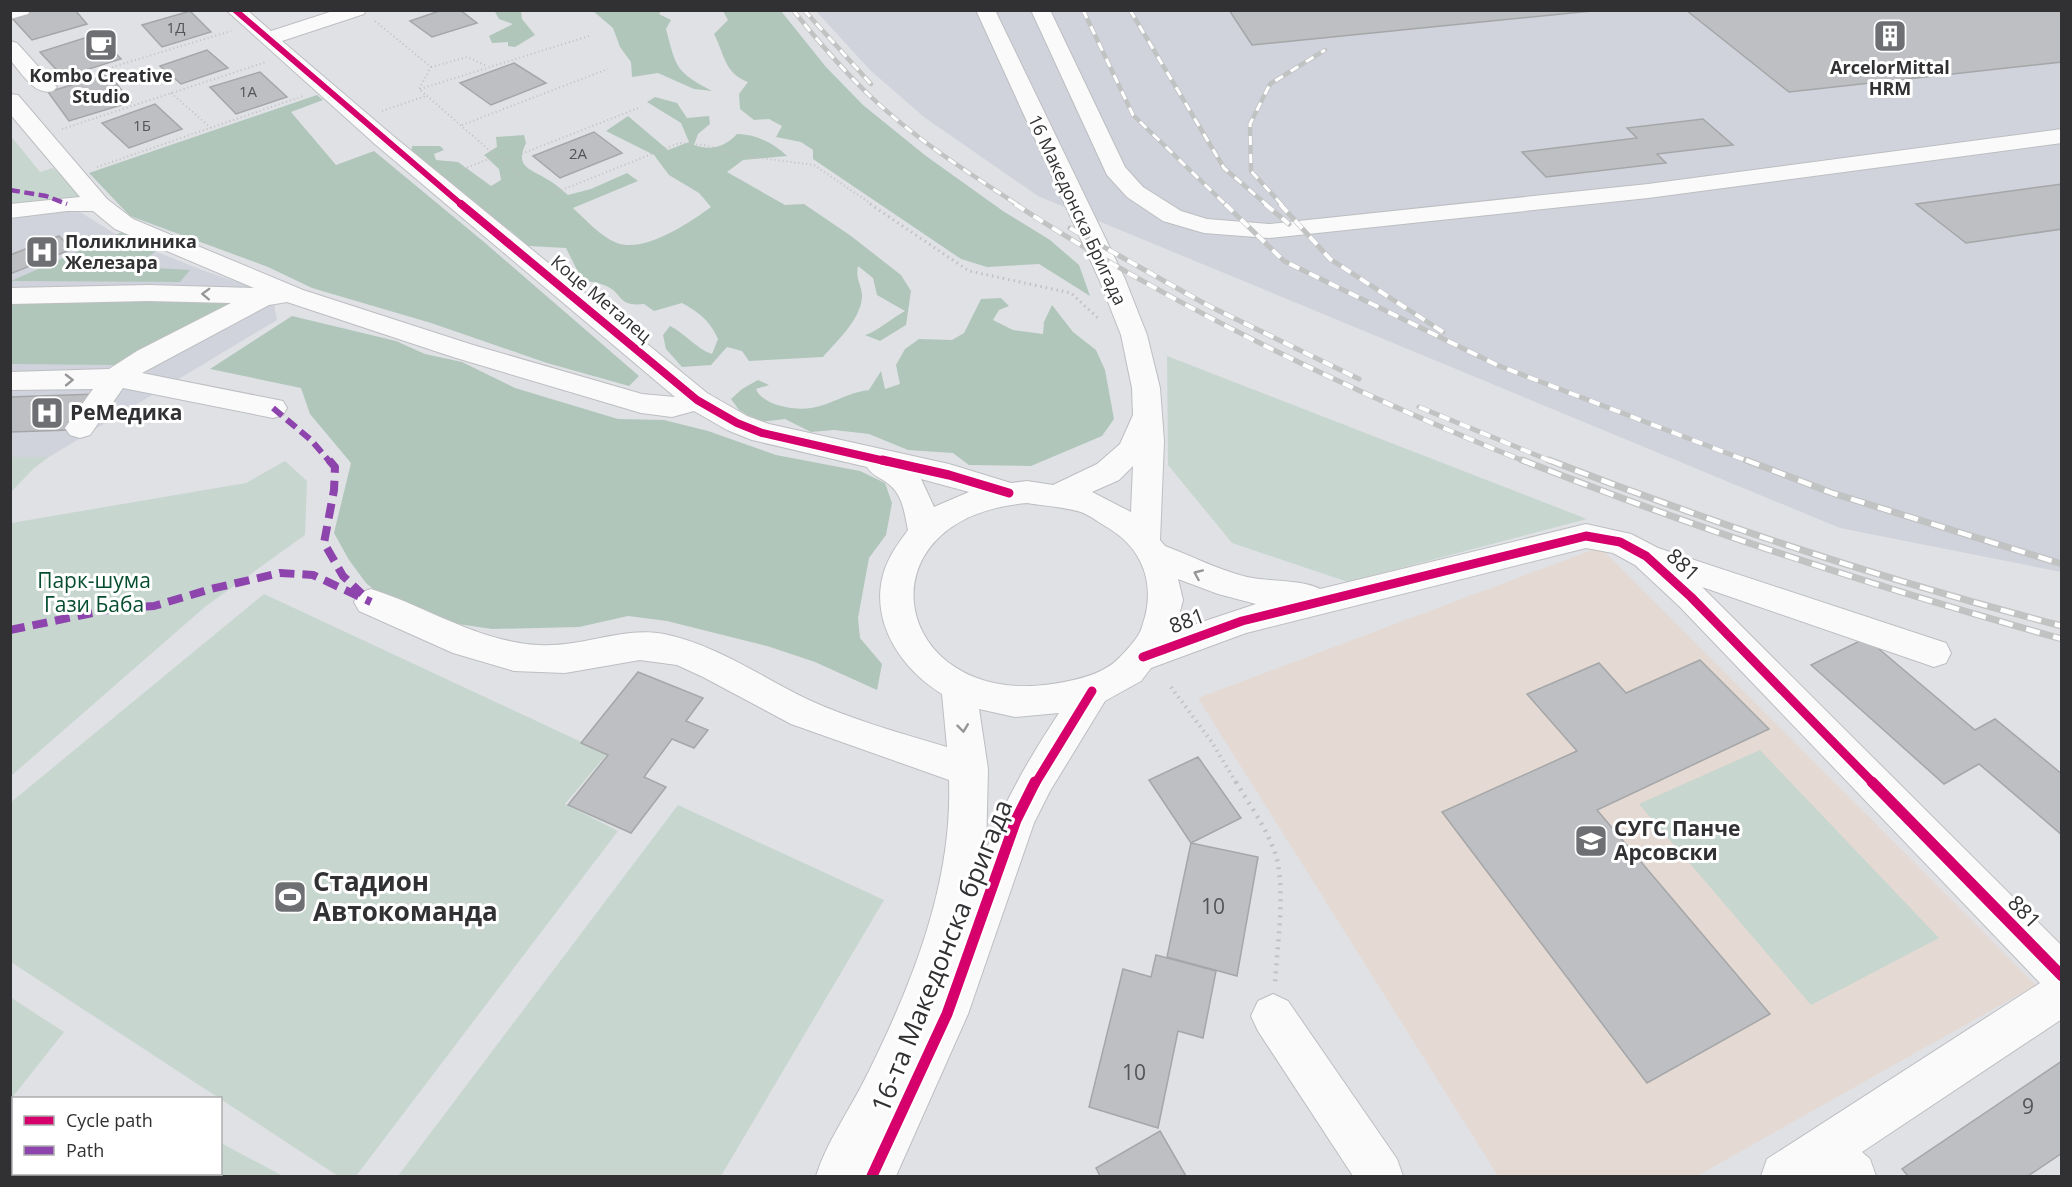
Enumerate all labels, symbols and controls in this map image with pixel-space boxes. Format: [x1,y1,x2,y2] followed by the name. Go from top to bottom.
[167,17,185,37] house number: 1Д
[1872,18,1908,54] building icon: ArcelorMittal HRM
[83,27,119,63] cafe icon: Kombo Creative Studio
[1830,55,1950,100] place label: ArcelorMittal HRM
[29,63,173,108] place label: Kombo Creative Studio
[239,81,258,101] house number: 1А
[1023,110,1133,309] street label: 16 Македонска Бригада
[133,115,151,135] house number: 1Б
[569,143,588,163] house number: 2А
[65,229,197,274] place label: Поликлиника Железара
[24,234,60,270] hospital icon: Поликлиника Железара
[546,249,657,347] street label: Коце Металец
[201,288,210,301] one-way arrow
[64,374,73,386] one-way arrow
[29,395,65,431] hospital icon: РеМедика
[70,398,183,426] place label: РеМедика
[1661,542,1706,587] street label: 881
[37,566,151,618] park label: Парк-шума Гази Баба
[1193,570,1204,582] one-way arrow
[1165,601,1208,639] street label: 881
[957,723,969,733] one-way arrow
[862,794,1020,1117] street label: 16-та Македонска бригада
[1614,814,1740,866] place label: СУГС Панче Арсовски
[1573,823,1609,859] school or university icon: СУГС Панче Арсовски
[313,863,498,929] place label: Стадион Автокоманда
[272,879,308,915] sports icon: Стадион Автокоманда
[2002,889,2047,934] street label: 881
[1201,892,1225,920] house number: 10
[1122,1058,1146,1086] house number: 10
[2022,1092,2034,1120] house number: 9
[12,1097,222,1175] legend
[66,1108,153,1132] text: Cycle path
[66,1138,104,1162] text: Path

